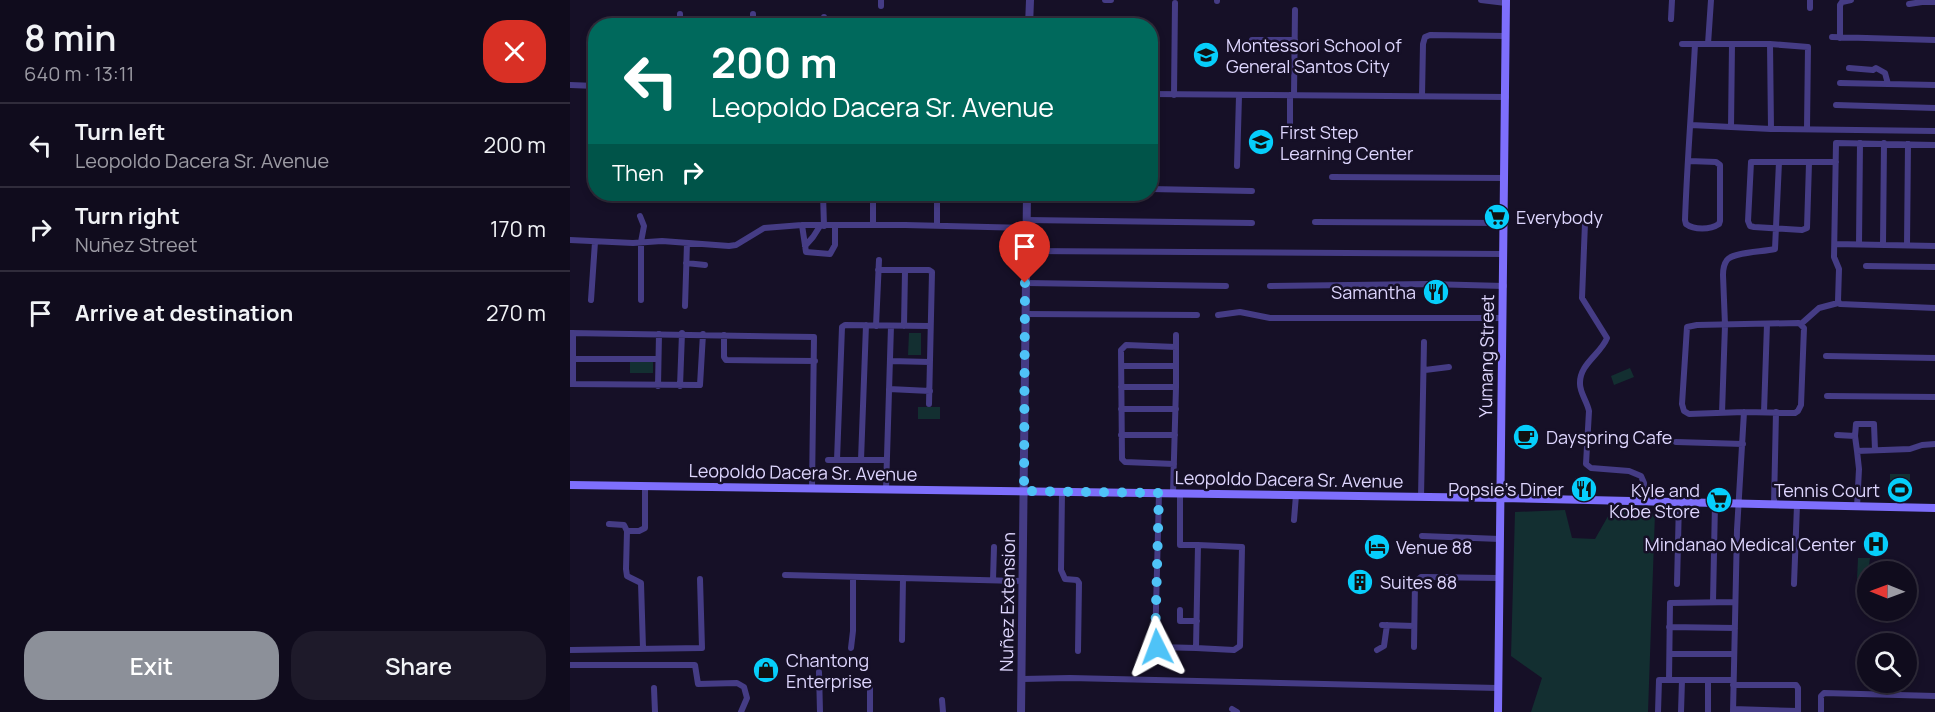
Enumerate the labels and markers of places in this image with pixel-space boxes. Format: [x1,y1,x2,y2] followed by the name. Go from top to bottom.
[1226,33,1402,78] place label: Montessori School of General Santos City
[1191,40,1221,70] school or university icon: Montessori School of General Santos City
[1280,120,1414,165] place label: First Step Learning Center
[1246,127,1276,157] school or university icon: First Step Learning Center
[1482,202,1512,232] supermarket icon: Everybody
[1516,205,1603,229] place label: Everybody
[999,221,1050,283] pin
[1421,277,1451,307] restaurant icon: Samantha
[1331,280,1416,304] place label: Samantha
[1511,422,1541,452] cafe icon: Dayspring Cafe
[1546,425,1672,449] place label: Dayspring Cafe
[1569,474,1599,504] restaurant icon: Popsie's Diner
[1885,475,1915,505] sports icon: Tennis Court
[1448,477,1565,501] place label: Popsie's Diner
[1609,478,1700,523] place label: Kyle and Kobe Store
[1774,478,1880,502] place label: Tennis Court
[1704,485,1734,515] supermarket icon: Kyle and Kobe Store
[1861,529,1891,559] hospital icon: Mindanao Medical Center
[1362,532,1392,562] hotel icon: Venue 88
[1645,532,1856,556] place label: Mindanao Medical Center
[1396,535,1472,559] place label: Venue 88
[1345,567,1375,597] building icon: Suites 88
[1380,570,1457,594] place label: Suites 88
[786,648,872,693] place label: Chantong Enterprise
[751,655,781,685] shop icon: Chantong Enterprise

